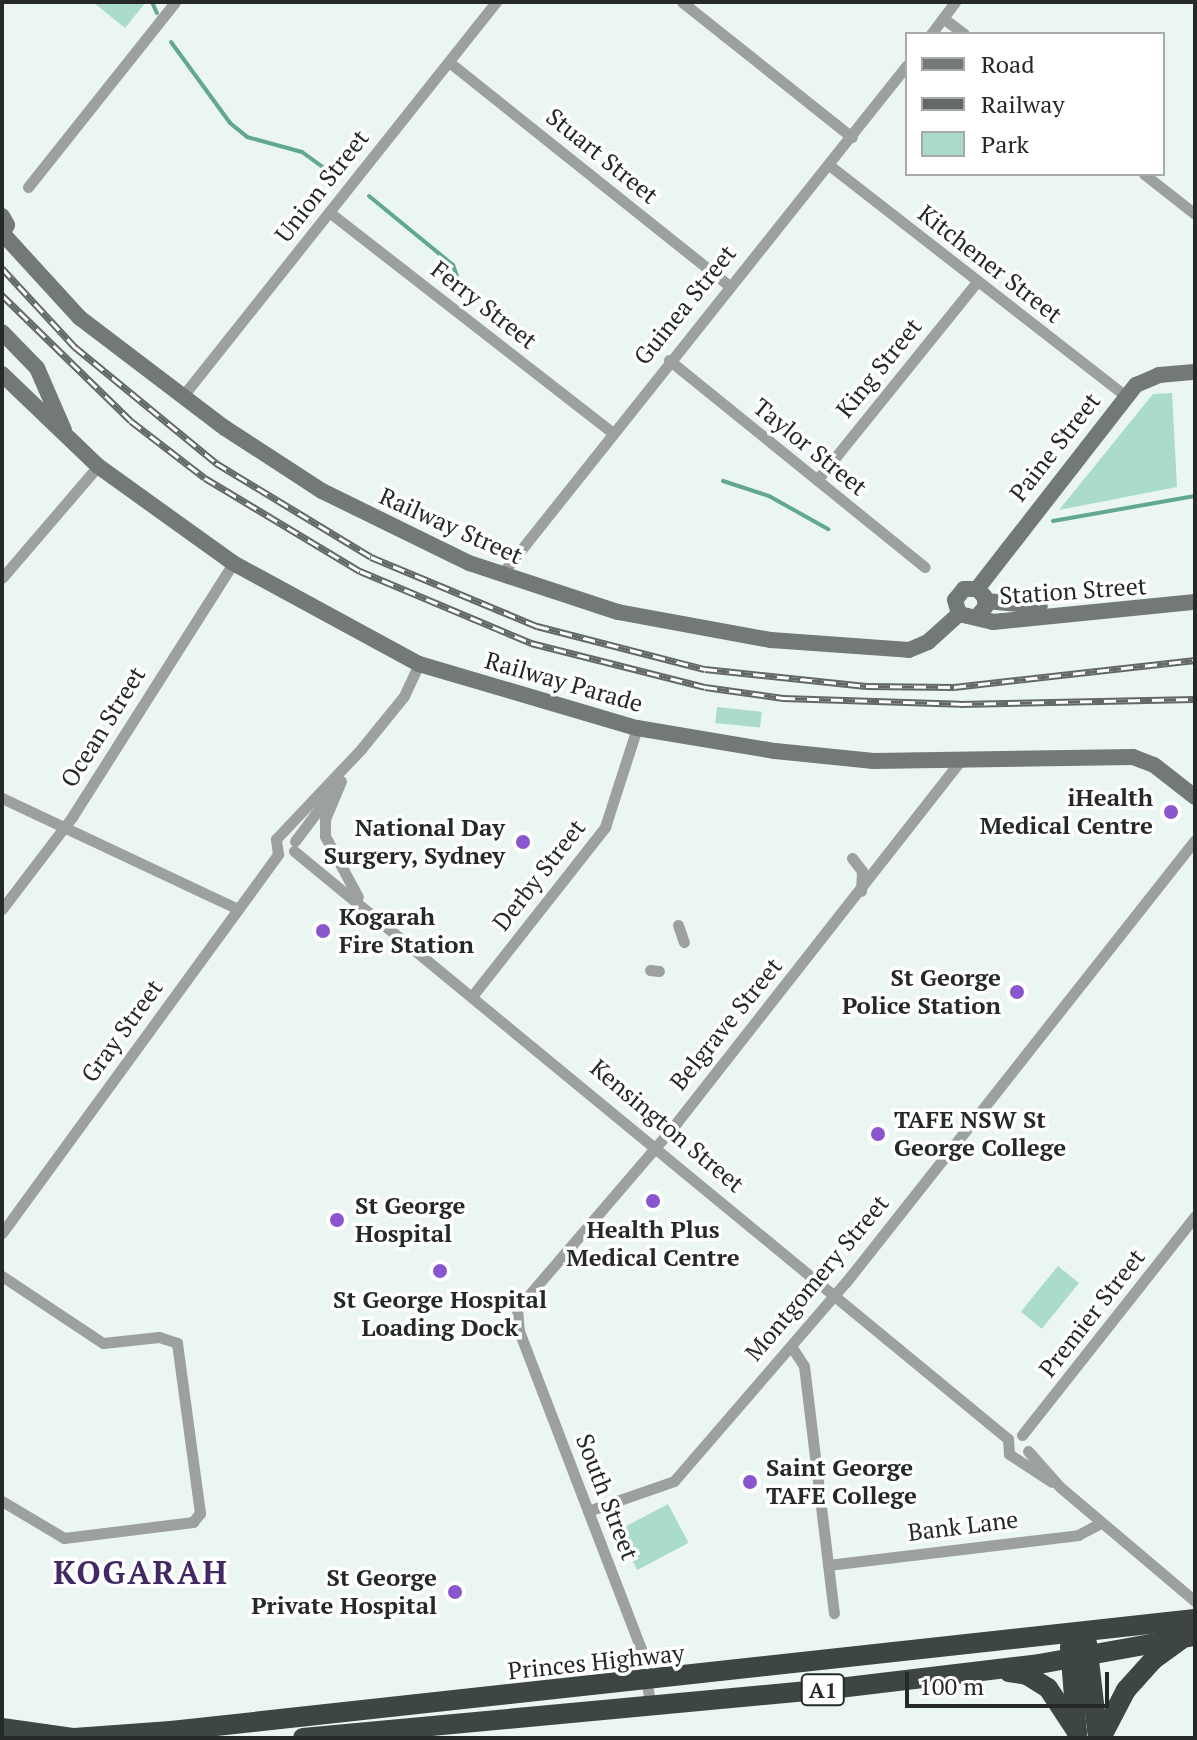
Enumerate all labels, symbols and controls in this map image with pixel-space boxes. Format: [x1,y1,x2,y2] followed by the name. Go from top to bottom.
[905,32,1165,176] legend
[981,48,1035,80] text: Road
[981,88,1065,120] text: Railway
[540,102,664,210] street label: Stuart Street
[269,124,375,248] street label: Union Street
[981,128,1029,160] text: Park
[912,199,1068,329] street label: Kitchener Street
[628,239,742,371] street label: Guinea Street
[426,255,542,355] street label: Ferry Street
[830,313,928,423] street label: King Street
[1004,387,1106,507] street label: Paine Street
[747,392,873,502] street label: Taylor Street
[375,482,527,570] street label: Railway Street
[998,571,1148,611] street label: Station Street
[482,646,646,718] street label: Railway Parade
[55,661,151,793] street label: Ocean Street
[980,784,1153,840] place label: iHealth Medical Centre
[1160,801,1182,823] marker: iHealth Medical Centre
[323,814,505,870] place label: National Day Surgery, Sydney
[487,814,591,936] street label: Derby Street
[512,831,534,853] marker: National Day Surgery, Sydney
[339,903,474,959] place label: Kogarah Fire Station
[314,922,332,940] marker: Kogarah Fire Station
[664,952,788,1096] street label: Belgrave Street
[842,964,1001,1020] place label: St George Police Station
[75,974,169,1088] street label: Gray Street
[1008,983,1026,1001] marker: St George Police Station
[584,1053,750,1199] street label: Kensington Street
[894,1106,1066,1162] place label: TAFE NSW St George College
[869,1125,887,1143] marker: TAFE NSW St George College
[739,1189,895,1367] street label: Montgomery Street
[642,1190,664,1212] marker: Health Plus Medical Centre
[355,1192,465,1248] place label: St George Hospital
[326,1209,348,1231] marker: St George Hospital
[566,1216,740,1272] place label: Health Plus Medical Centre
[1033,1243,1151,1383] street label: Premier Street
[429,1260,451,1282] marker: St George Hospital Loading Dock
[333,1286,547,1342] place label: St George Hospital Loading Dock
[570,1430,644,1564] street label: South Street
[766,1454,917,1510] place label: Saint George TAFE College
[741,1473,759,1491] marker: Saint George TAFE College
[906,1505,1020,1547] street label: Bank Lane
[53,1553,229,1591] district label: KOGARAH
[251,1564,437,1620] place label: St George Private Hospital
[444,1581,466,1603] marker: St George Private Hospital
[506,1638,686,1686] street label: Princes Highway
[909,1656,1113,1706] scale bar
[919,1670,984,1702] text: 100 m
[799,1672,847,1708] road number: A1

